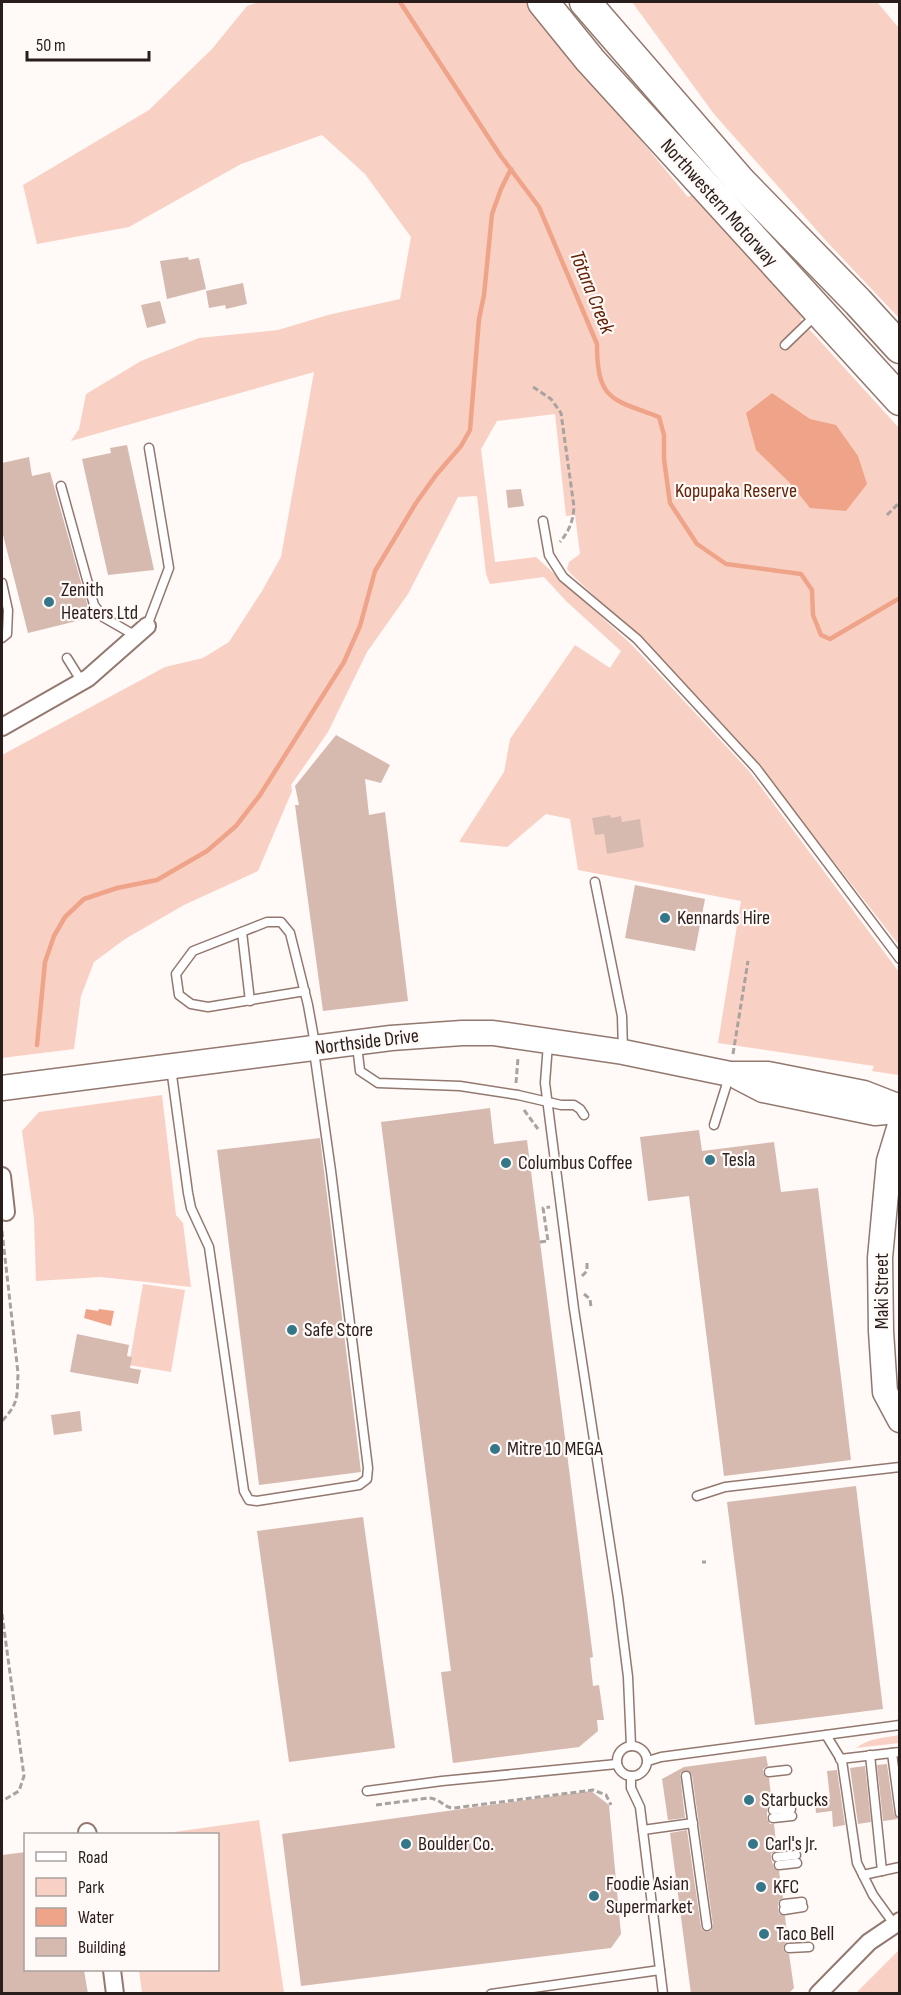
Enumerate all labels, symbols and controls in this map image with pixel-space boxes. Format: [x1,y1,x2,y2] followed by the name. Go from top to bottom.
[27,24,148,62] scale bar
[36,35,66,56] text: 50 m
[655,134,783,272] street label: Northwestern Motorway
[564,247,620,338] water label: Tōtara Creek
[675,479,797,503] park label: Kopupaka Reserve
[61,578,138,625] place label: Zenith Heaters Ltd
[42,595,56,609] marker: Zenith Heaters Ltd
[677,906,770,930] place label: Kennards Hire
[658,911,672,925] marker: Kennards Hire
[314,1024,420,1060] street label: Northside Drive
[722,1148,755,1172] place label: Tesla
[518,1151,633,1175] place label: Columbus Coffee
[703,1153,717,1167] marker: Tesla
[499,1156,513,1170] marker: Columbus Coffee
[870,1253,894,1329] street label: Maki Street
[304,1318,373,1342] place label: Safe Store
[285,1323,299,1337] marker: Safe Store
[507,1437,603,1461] place label: Mitre 10 MEGA
[488,1442,502,1456] marker: Mitre 10 MEGA
[761,1788,828,1812] place label: Starbucks
[742,1793,756,1807] marker: Starbucks
[418,1832,494,1856] place label: Boulder Co.
[765,1832,818,1856] place label: Carl's Jr.
[24,1833,219,1971] legend
[399,1837,413,1851] marker: Boulder Co.
[746,1837,760,1851] marker: Carl's Jr.
[78,1847,108,1868] text: Road
[606,1872,693,1919] place label: Foodie Asian Supermarket
[773,1875,799,1899] place label: KFC
[78,1877,104,1898] text: Park
[754,1880,768,1894] marker: KFC
[587,1889,601,1903] marker: Foodie Asian Supermarket
[78,1907,114,1928] text: Water
[776,1922,834,1946] place label: Taco Bell
[757,1927,771,1941] marker: Taco Bell
[78,1937,126,1958] text: Building

